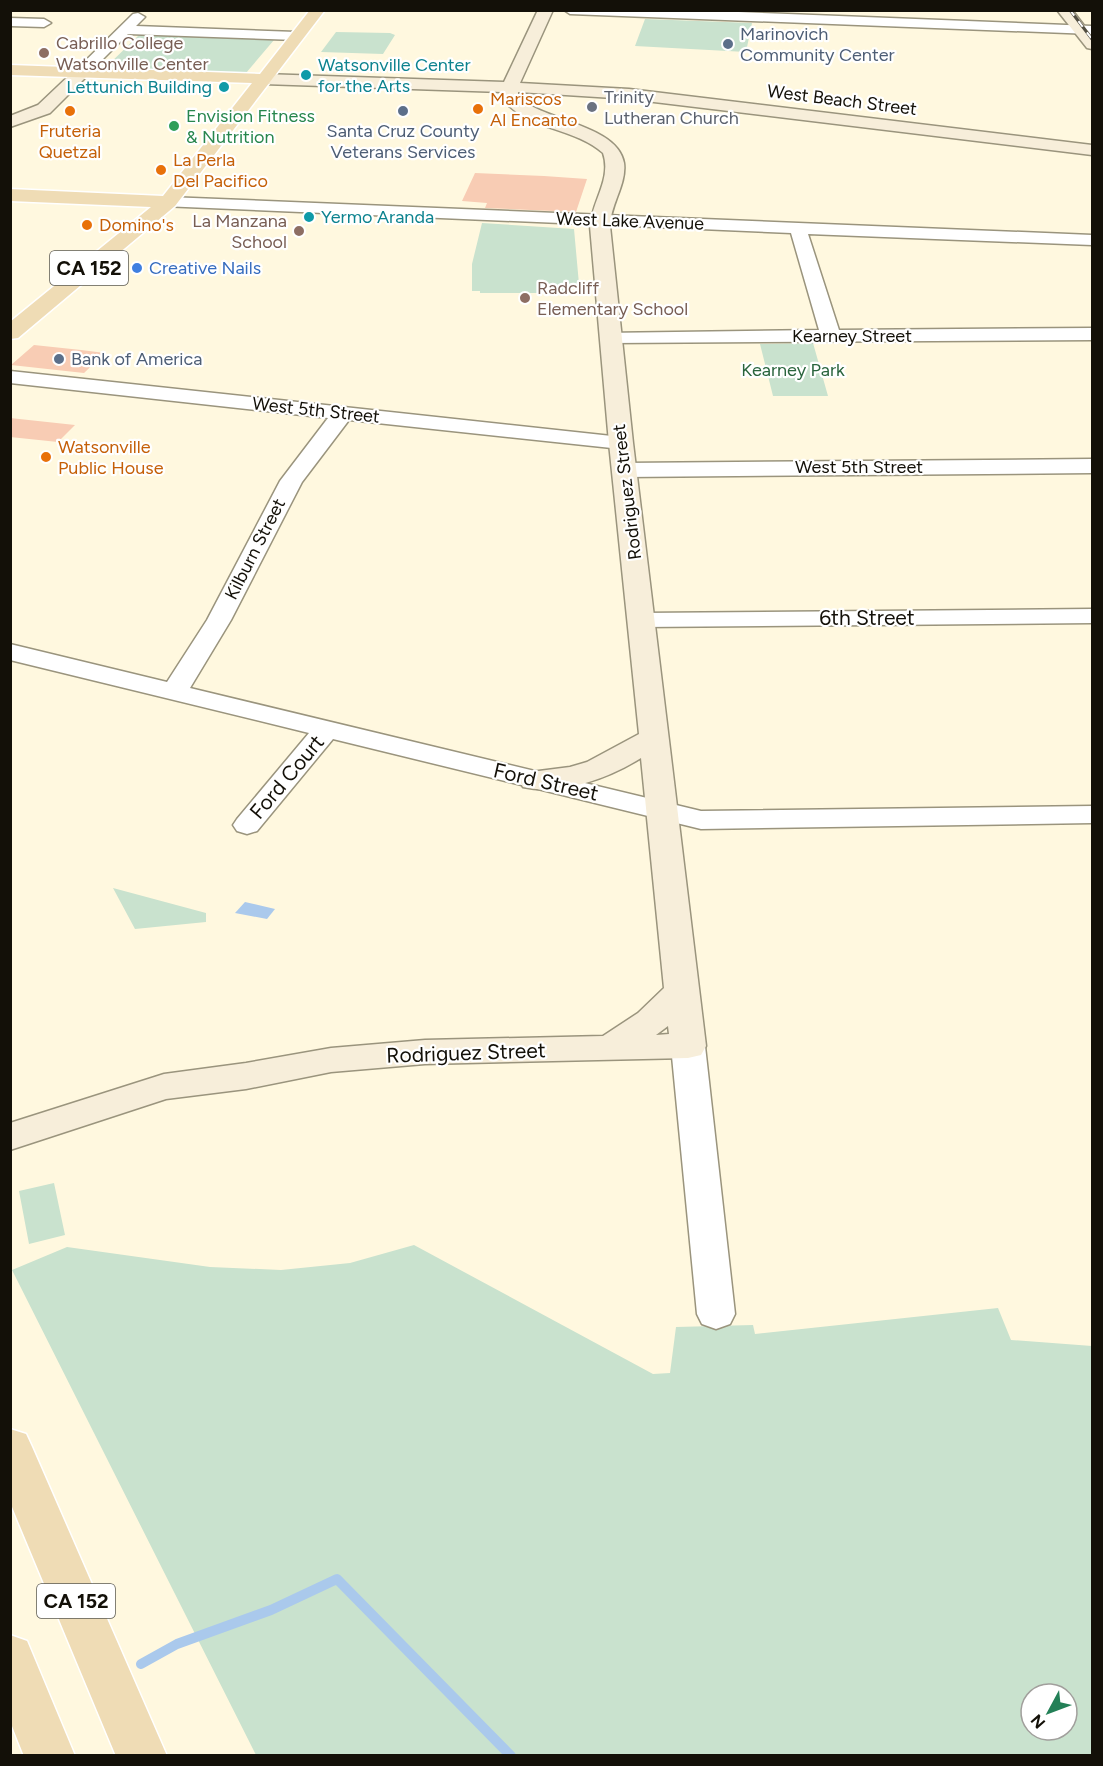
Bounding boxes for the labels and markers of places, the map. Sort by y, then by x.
place label: Marinovich Community Center [740,23,895,66]
place label: Cabrillo College Watsonville Center [56,32,209,75]
marker: Marinovich Community Center [721,37,735,51]
marker: Cabrillo College Watsonville Center [37,46,51,60]
place label: Watsonville Center for the Arts [318,54,471,97]
marker: Watsonville Center for the Arts [299,68,313,82]
place label: Lettunich Building [66,76,212,98]
marker: Lettunich Building [217,80,231,94]
place label: Trinity Lutheran Church [604,86,739,129]
place label: Mariscos Al Encanto [490,88,577,131]
marker: Trinity Lutheran Church [585,100,599,114]
marker: Mariscos Al Encanto [471,102,485,116]
marker: Fruteria Quetzal [63,104,77,118]
marker: Santa Cruz County Veterans Services [396,104,410,118]
place label: Envision Fitness & Nutrition [186,105,315,148]
marker: Envision Fitness & Nutrition [167,119,181,133]
place label: Fruteria Quetzal [39,120,101,163]
place label: Santa Cruz County Veterans Services [327,120,480,163]
place label: La Perla Del Pacifico [173,149,268,192]
marker: La Perla Del Pacifico [154,163,168,177]
place label: Yermo Aranda [321,206,434,228]
place label: La Manzana School [192,210,287,253]
marker: Yermo Aranda [302,210,316,224]
place label: Domino's [99,214,174,236]
marker: Domino's [80,218,94,232]
marker: La Manzana School [292,224,306,238]
place label: Creative Nails [149,257,261,279]
marker: Creative Nails [130,261,144,275]
place label: Radcliff Elementary School [537,277,688,320]
marker: Radcliff Elementary School [518,291,532,305]
place label: Bank of America [71,348,202,370]
marker: Bank of America [52,352,66,366]
place label: Watsonville Public House [58,436,164,479]
marker: Watsonville Public House [39,450,53,464]

